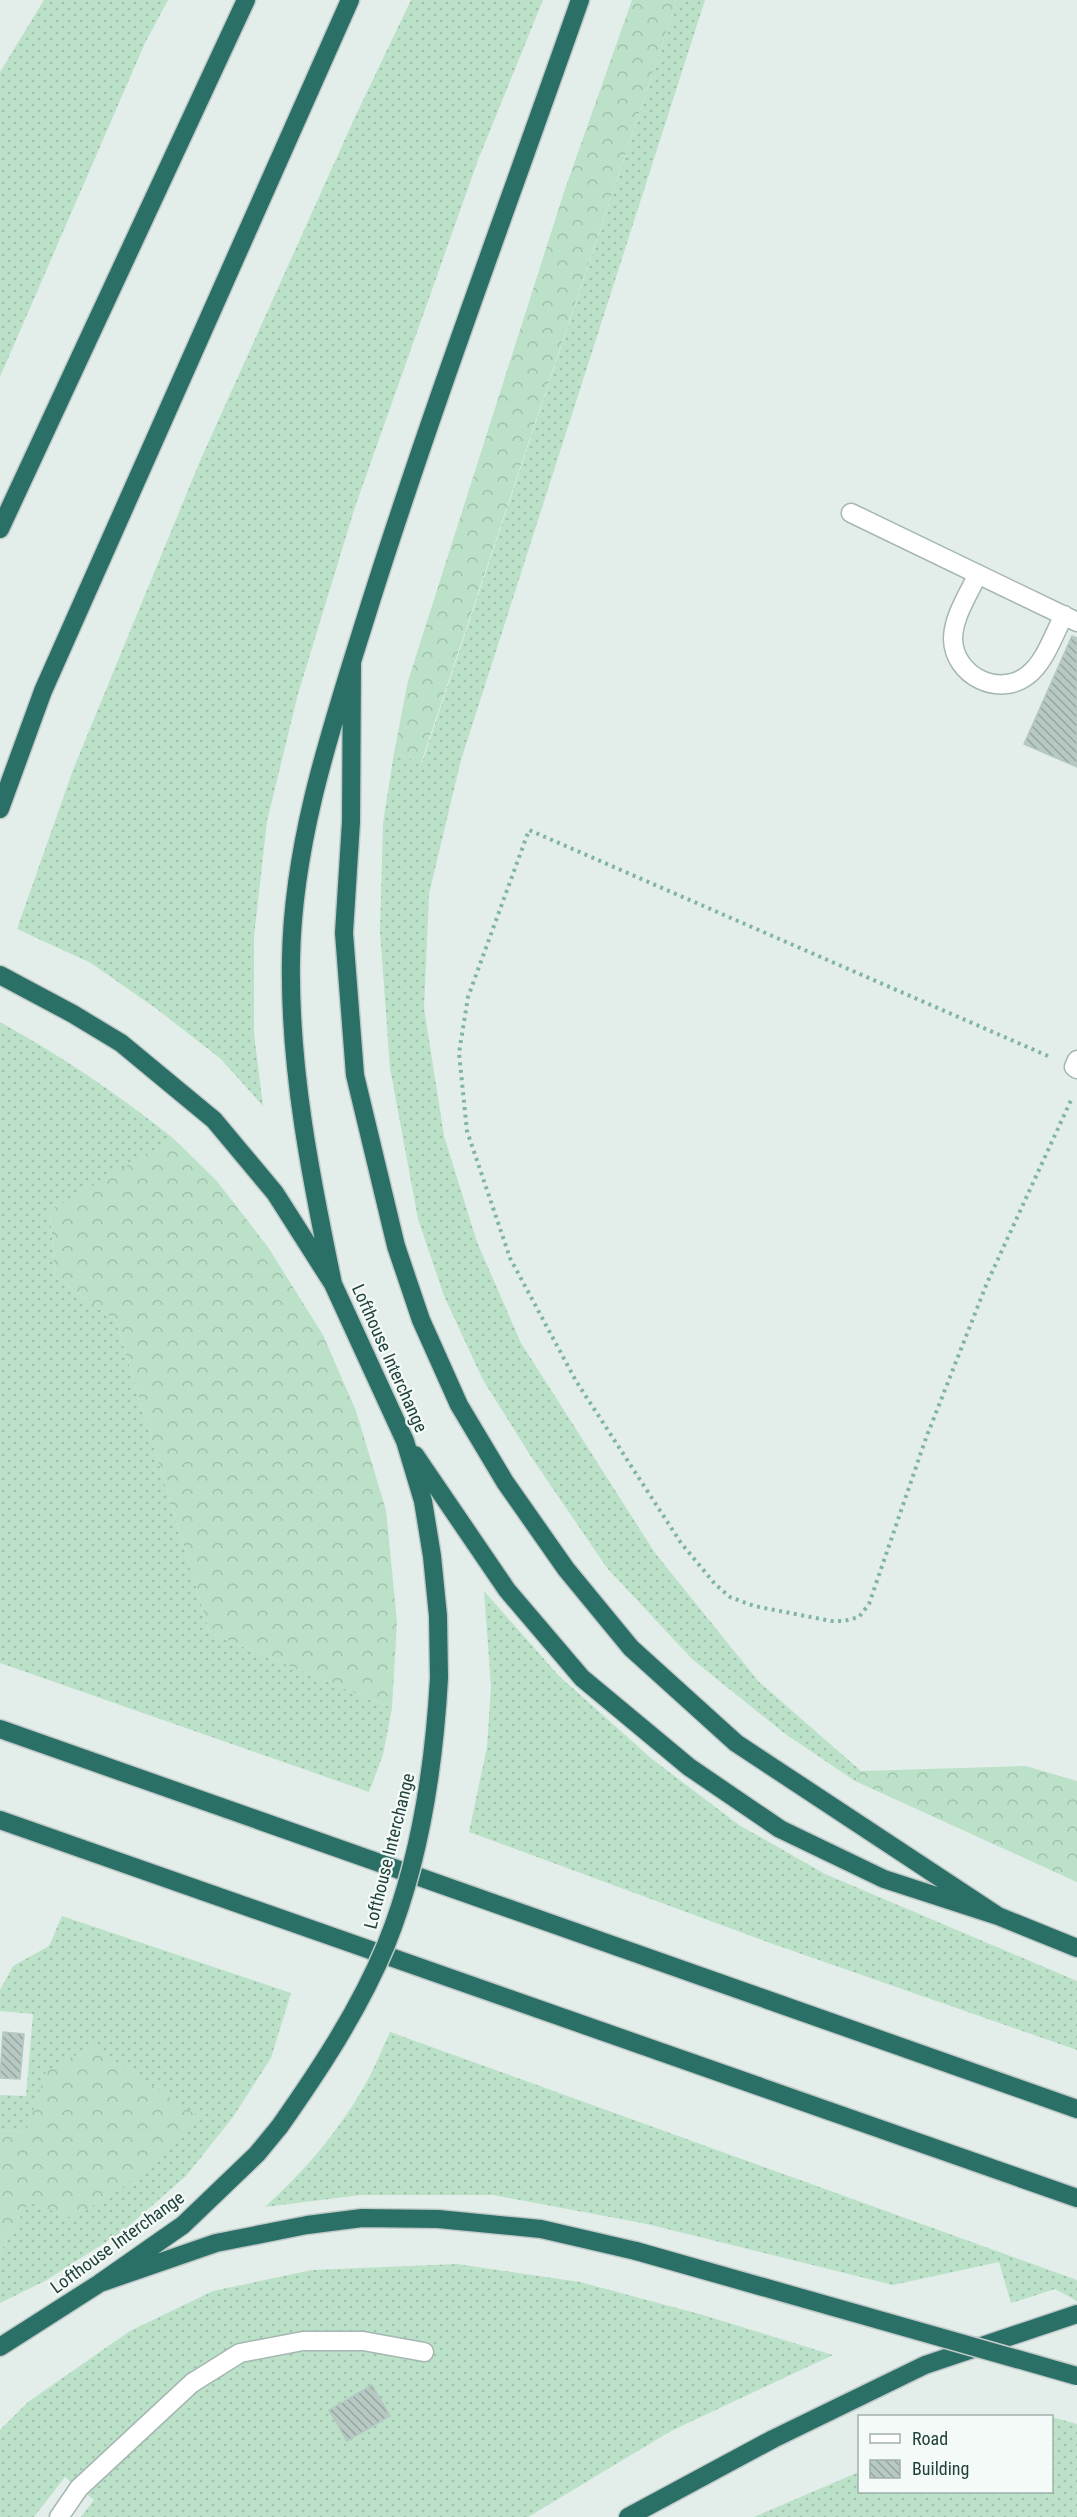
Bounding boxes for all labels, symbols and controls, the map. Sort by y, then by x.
street label: Lofthouse Interchange [348,1281,432,1435]
street label: Lofthouse Interchange [359,1771,419,1931]
street label: Lofthouse Interchange [46,2187,188,2297]
legend [858,2415,1053,2493]
text: Road [912,2428,948,2449]
text: Building [912,2458,969,2479]

